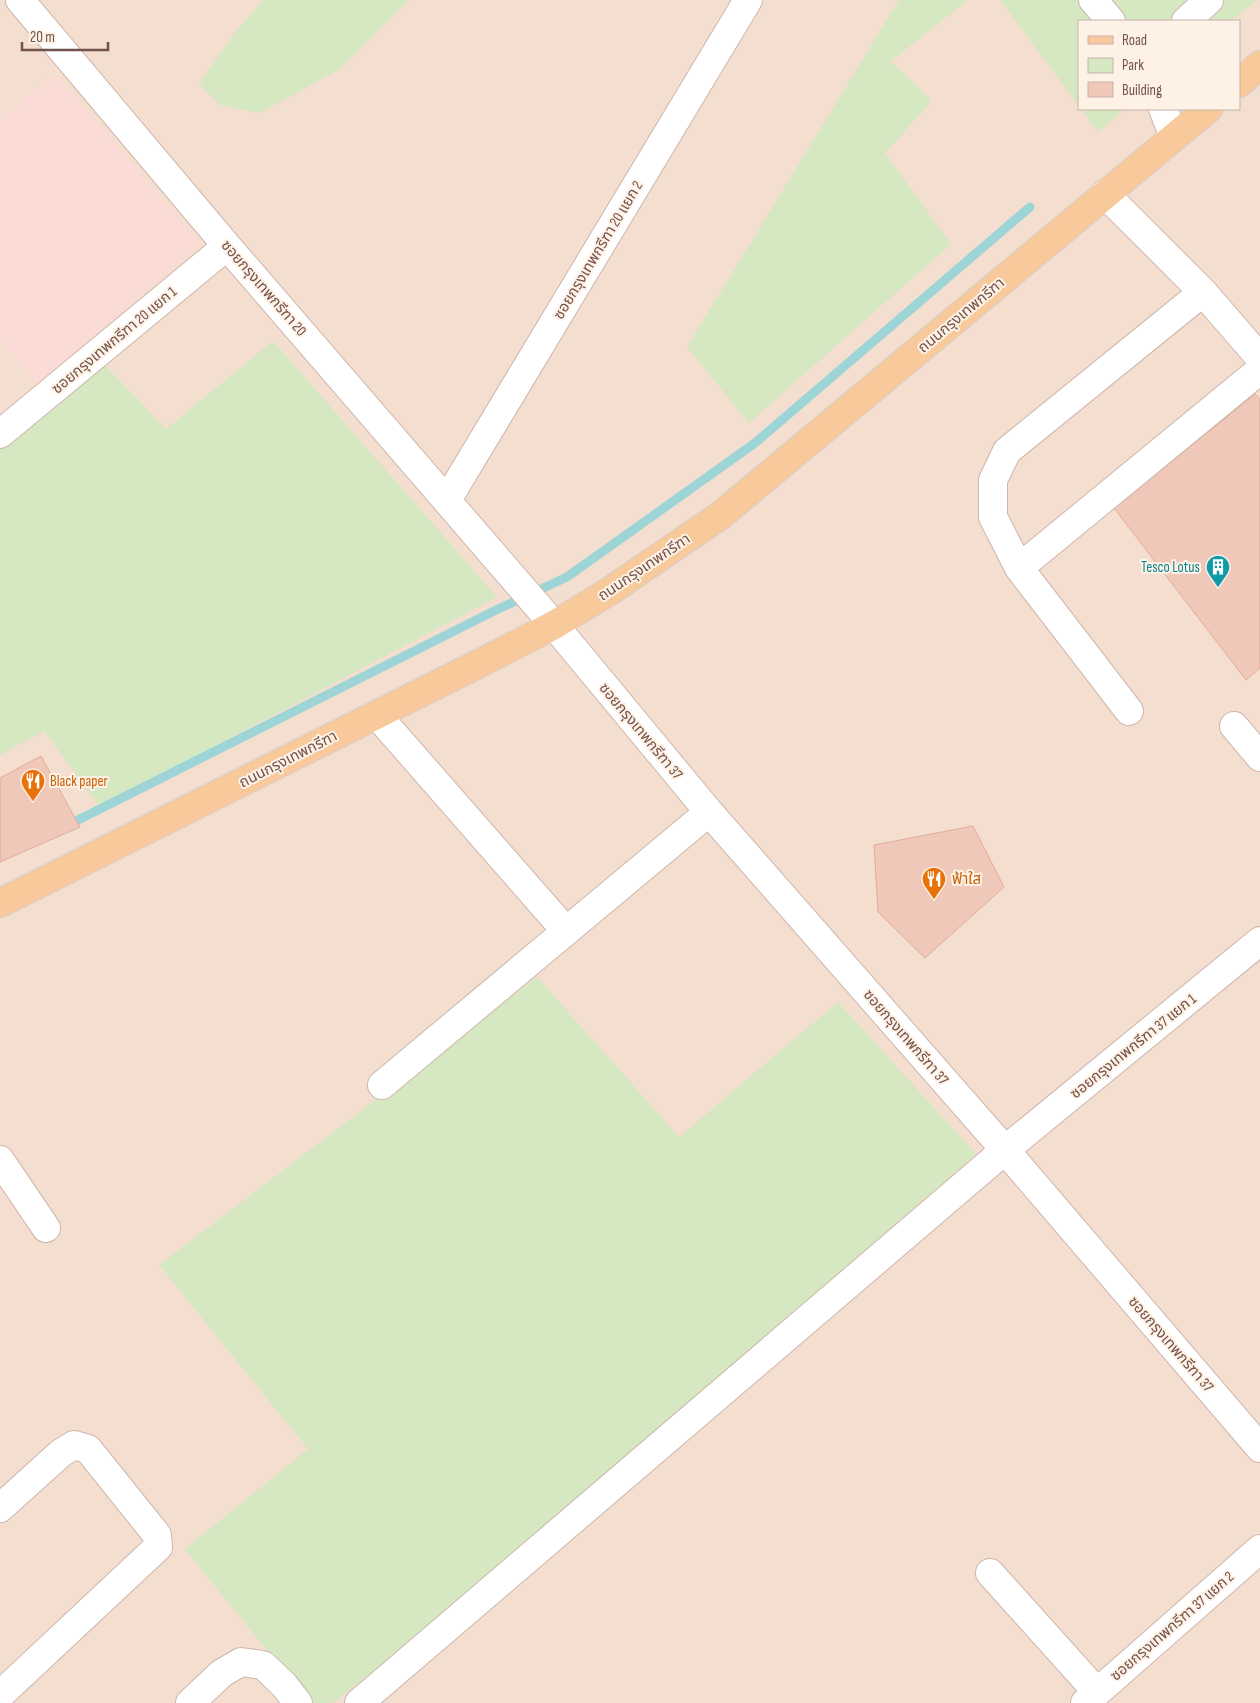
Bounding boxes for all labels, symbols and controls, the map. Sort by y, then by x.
scale bar [22,20,109,52]
legend [1078,20,1240,110]
text: 20 m [30,28,55,47]
text: Road [1122,31,1147,50]
text: Park [1122,56,1144,75]
text: Building [1122,81,1162,100]
street label: ซอยกรุงเทพกรีฑา 20 แยก 2 [550,178,647,323]
street label: ซอยกรุงเทพกรีฑา 20 [217,236,311,340]
street label: ถนนกรุงเทพกรีฑา [914,274,1009,357]
street label: ซอยกรุงเทพกรีฑา 20 แยก 1 [48,282,181,398]
street label: ถนนกรุงเทพกรีฑา [594,529,694,605]
building icon: Tesco Lotus [1205,554,1231,588]
place label: Tesco Lotus [1141,558,1200,577]
street label: ซอยกรุงเทพกรีฑา 37 [595,679,687,784]
street label: ถนนกรุงเทพกรีฑา [236,727,340,792]
restaurant icon: Black paper [20,768,46,802]
place label: Black paper [50,772,109,791]
restaurant icon: ฟ้าใส [921,866,947,900]
place label: ฟ้าใส [952,870,982,889]
street label: ซอยกรุงเทพกรีฑา 37 [859,986,952,1089]
street label: ซอยกรุงเทพกรีฑา 37 แยก 1 [1066,989,1201,1103]
street label: ซอยกรุงเทพกรีฑา 37 [1124,1293,1217,1396]
street label: ซอยกรุงเทพกรีฑา 37 แยก 2 [1107,1568,1238,1685]

